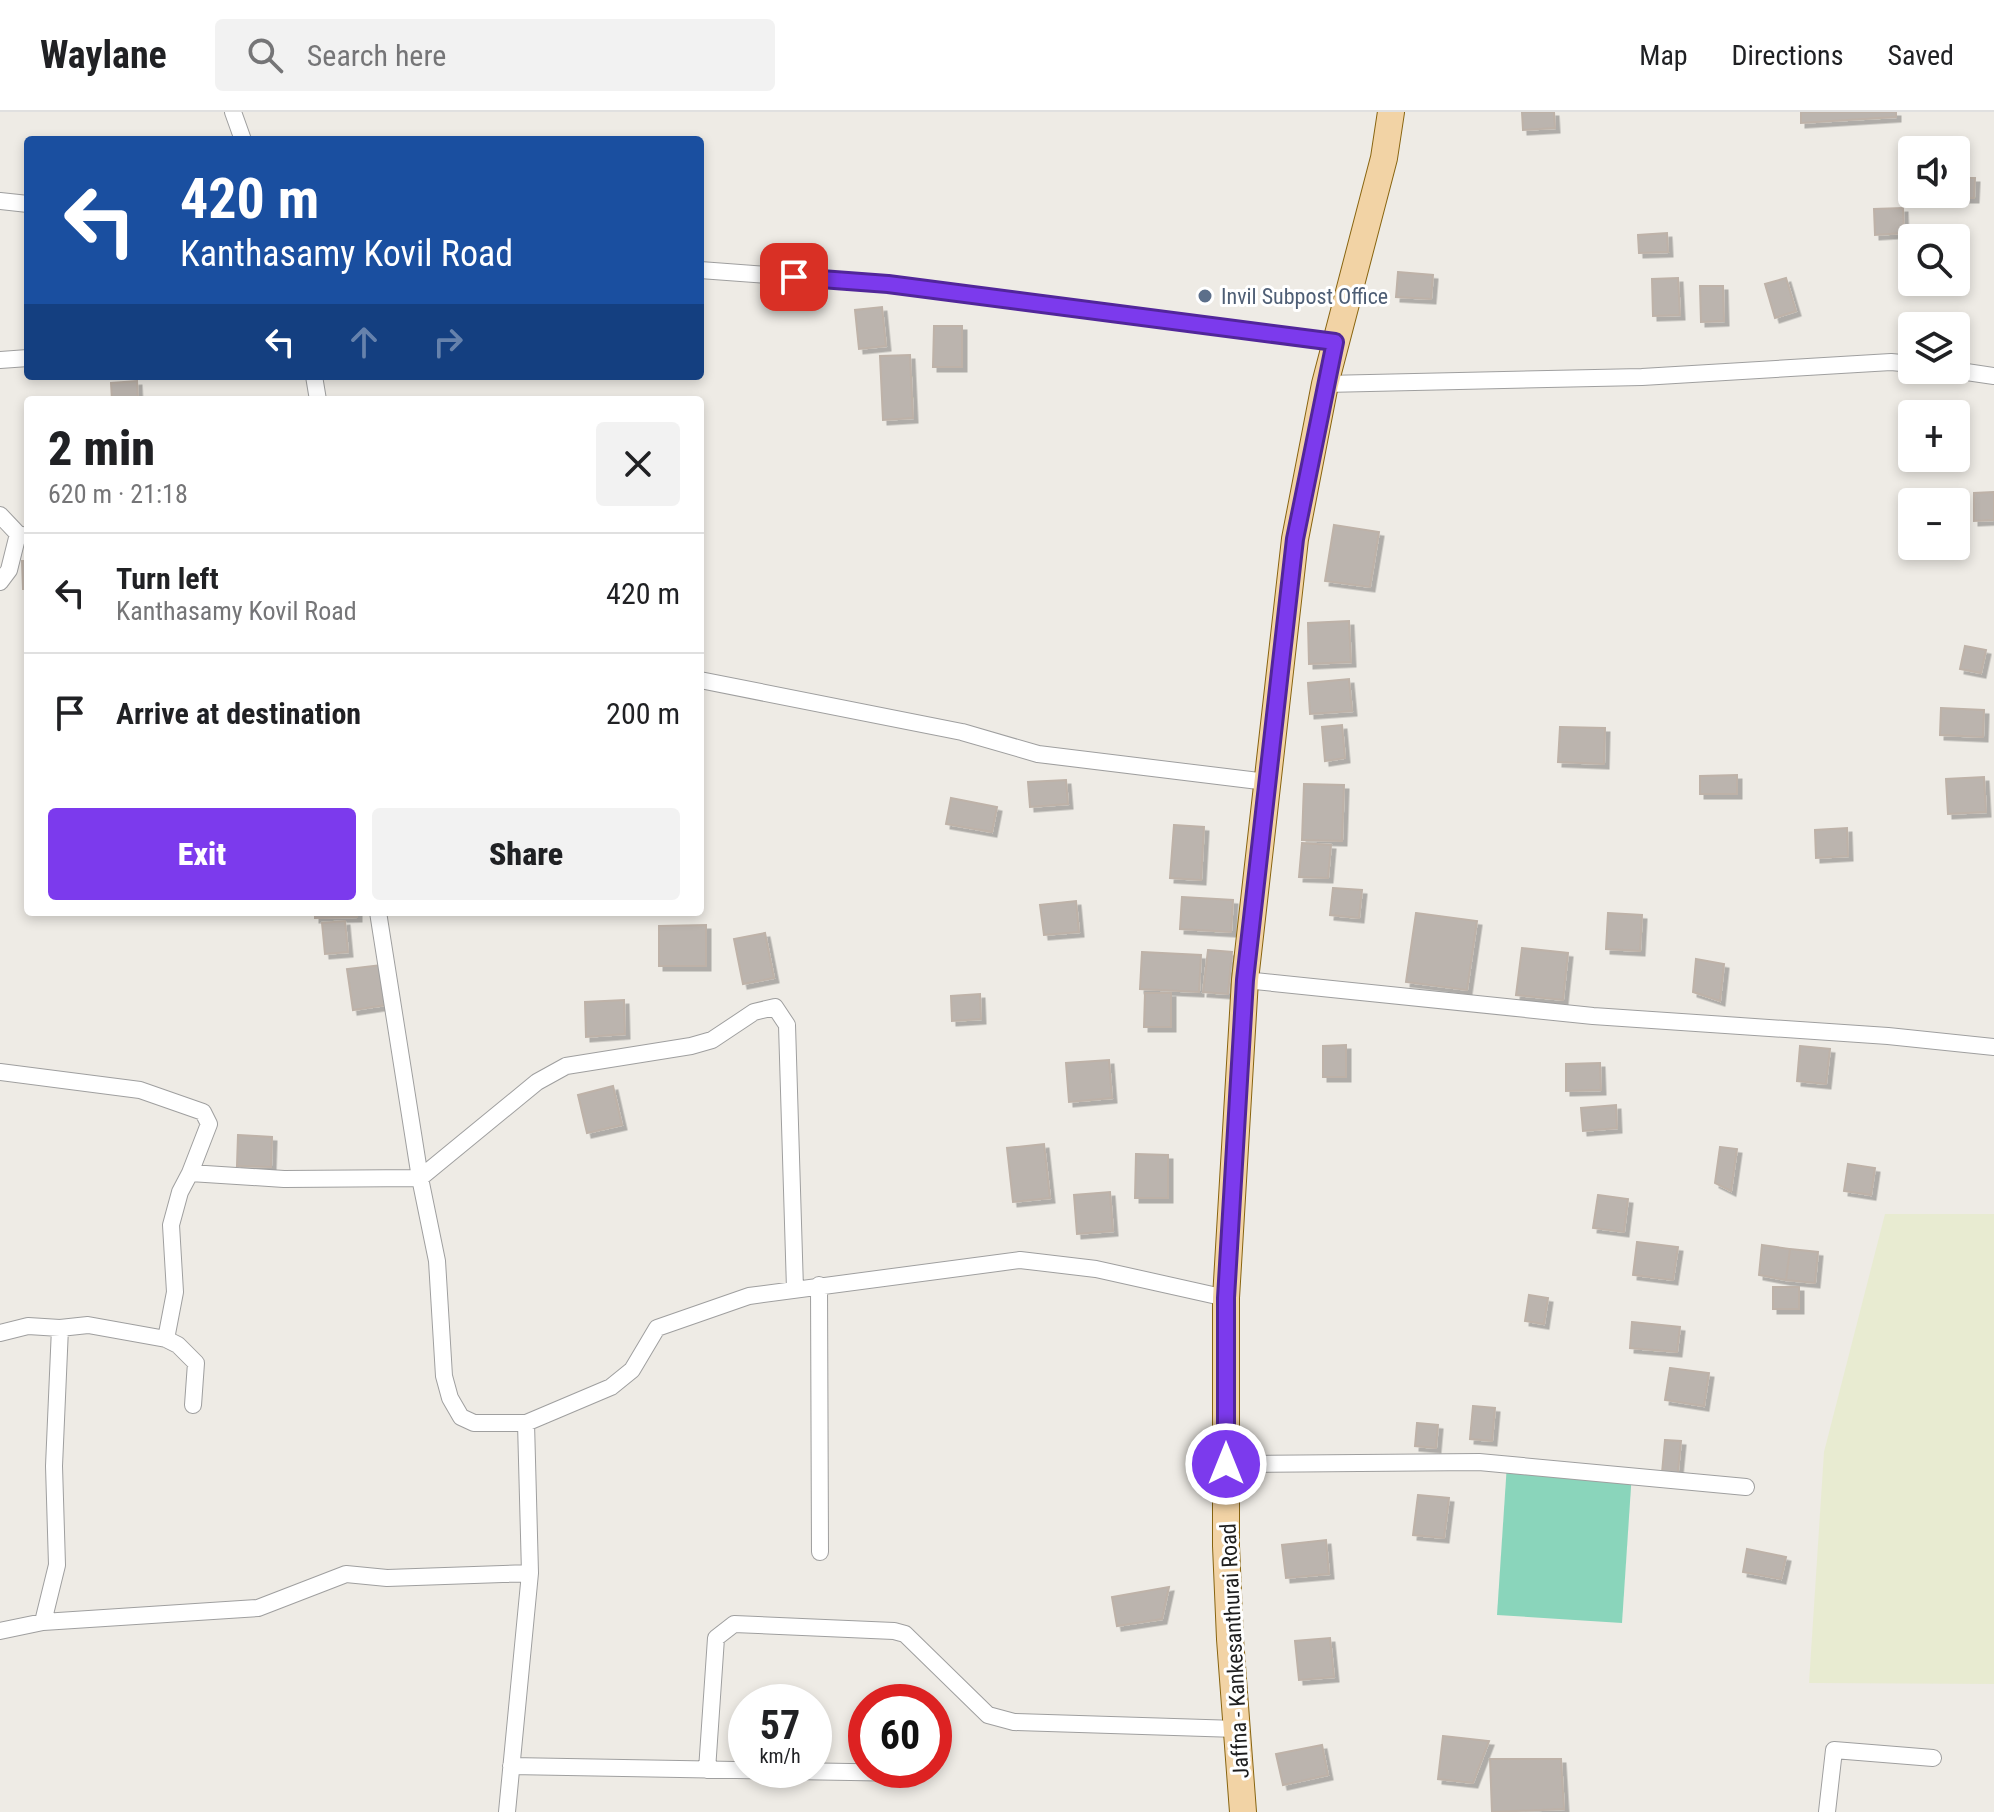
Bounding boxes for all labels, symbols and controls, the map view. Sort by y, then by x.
search box [215,19,775,91]
text: Waylane [40,33,167,77]
icon: search [243,33,287,77]
text: Search here [307,38,446,73]
text: Map [1639,39,1688,72]
text: Directions [1732,39,1843,72]
text: Saved [1887,39,1954,72]
map controls [1898,136,1970,560]
button: sound [1898,136,1970,208]
text: 420 m [180,166,319,232]
icon: left [48,168,152,272]
button: search [1898,224,1970,296]
text: Kanthasamy Kovil Road [180,233,513,275]
pin [760,243,828,311]
icon: arrive [772,255,816,299]
place label: Invil Subpost Office [1221,284,1388,309]
marker: Invil Subpost Office [1196,287,1214,305]
button: layers [1898,312,1970,384]
icon: left [258,320,302,364]
icon: ahead [342,320,386,364]
icon: right [426,320,470,364]
button: + [1898,400,1970,472]
text: 2 min [48,420,155,477]
button: close [596,422,680,506]
text: 620 m · 21:18 [48,479,188,509]
button: − [1898,488,1970,560]
text: Turn left [116,561,219,596]
icon: left [48,571,92,615]
text: 420 m [606,576,680,611]
text: Kanthasamy Kovil Road [116,596,357,626]
icon: arrive [48,691,92,735]
text: Arrive at destination [116,696,361,731]
text: 200 m [606,696,680,731]
button: Exit [48,808,356,900]
button: Share [372,808,680,900]
position arrow [1184,1422,1268,1506]
street label: Jaffna - Kankesanthurai Road [1215,1523,1254,1779]
speed limit sign: 60 [848,1684,952,1788]
text: 57 [760,1702,800,1749]
text: km/h [759,1744,801,1768]

